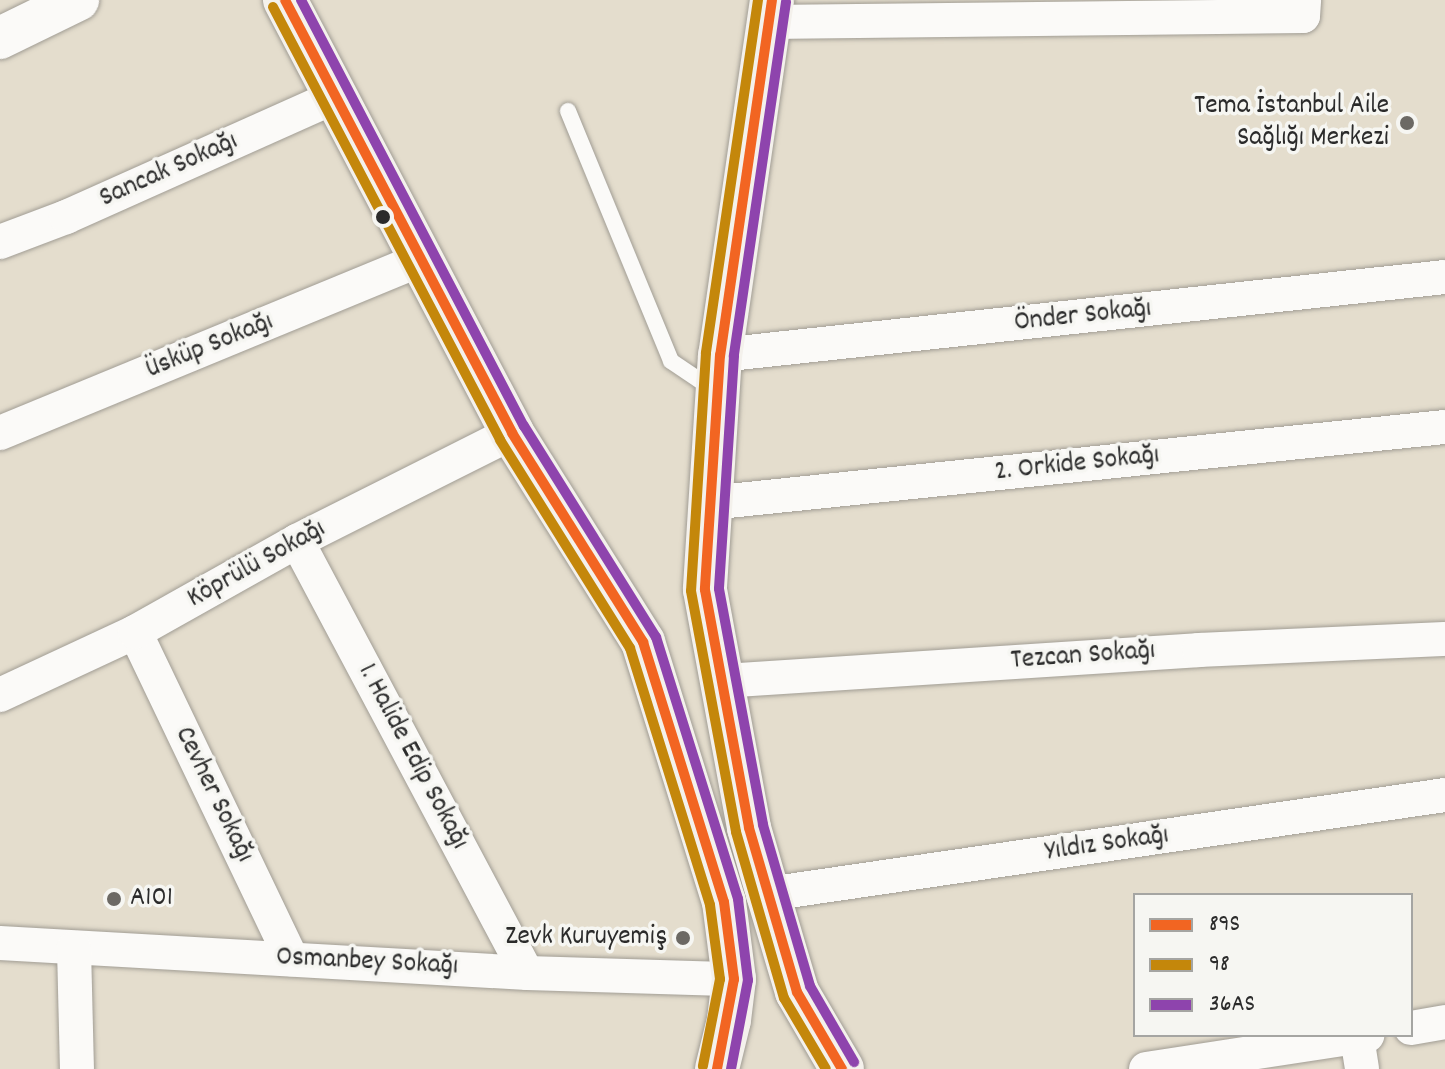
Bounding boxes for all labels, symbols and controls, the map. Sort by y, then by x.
place label: Tema İstanbul Aile Sağlığı Merkezi [1194,90,1389,156]
marker: Tema İstanbul Aile Sağlığı Merkezi [1396,112,1418,134]
street label: Sancak Sokağı [95,126,243,216]
unlabelled marker [375,209,391,225]
street label: Önder Sokağı [1013,293,1153,341]
street label: Üsküp Sokağı [142,306,278,388]
street label: 2. Orkide Sokağı [993,440,1161,490]
street label: Köprülü Sokağı [182,513,332,617]
street label: Tezcan Sokağı [1010,635,1156,679]
street label: 1. Halide Edip Sokağı [349,658,475,856]
street label: Cevher Sokağı [166,722,260,868]
street label: Yıldız Sokağı [1043,820,1171,870]
place label: A101 [130,882,173,916]
marker: A101 [105,890,123,908]
legend [1133,893,1413,1037]
text: 89S [1209,908,1240,942]
place label: Zevk Kuruyemiş [505,921,667,955]
marker: Zevk Kuruyemiş [674,929,692,947]
street label: Osmanbey Sokağı [275,941,459,985]
text: 98 [1209,948,1230,982]
text: 36AS [1209,988,1255,1022]

